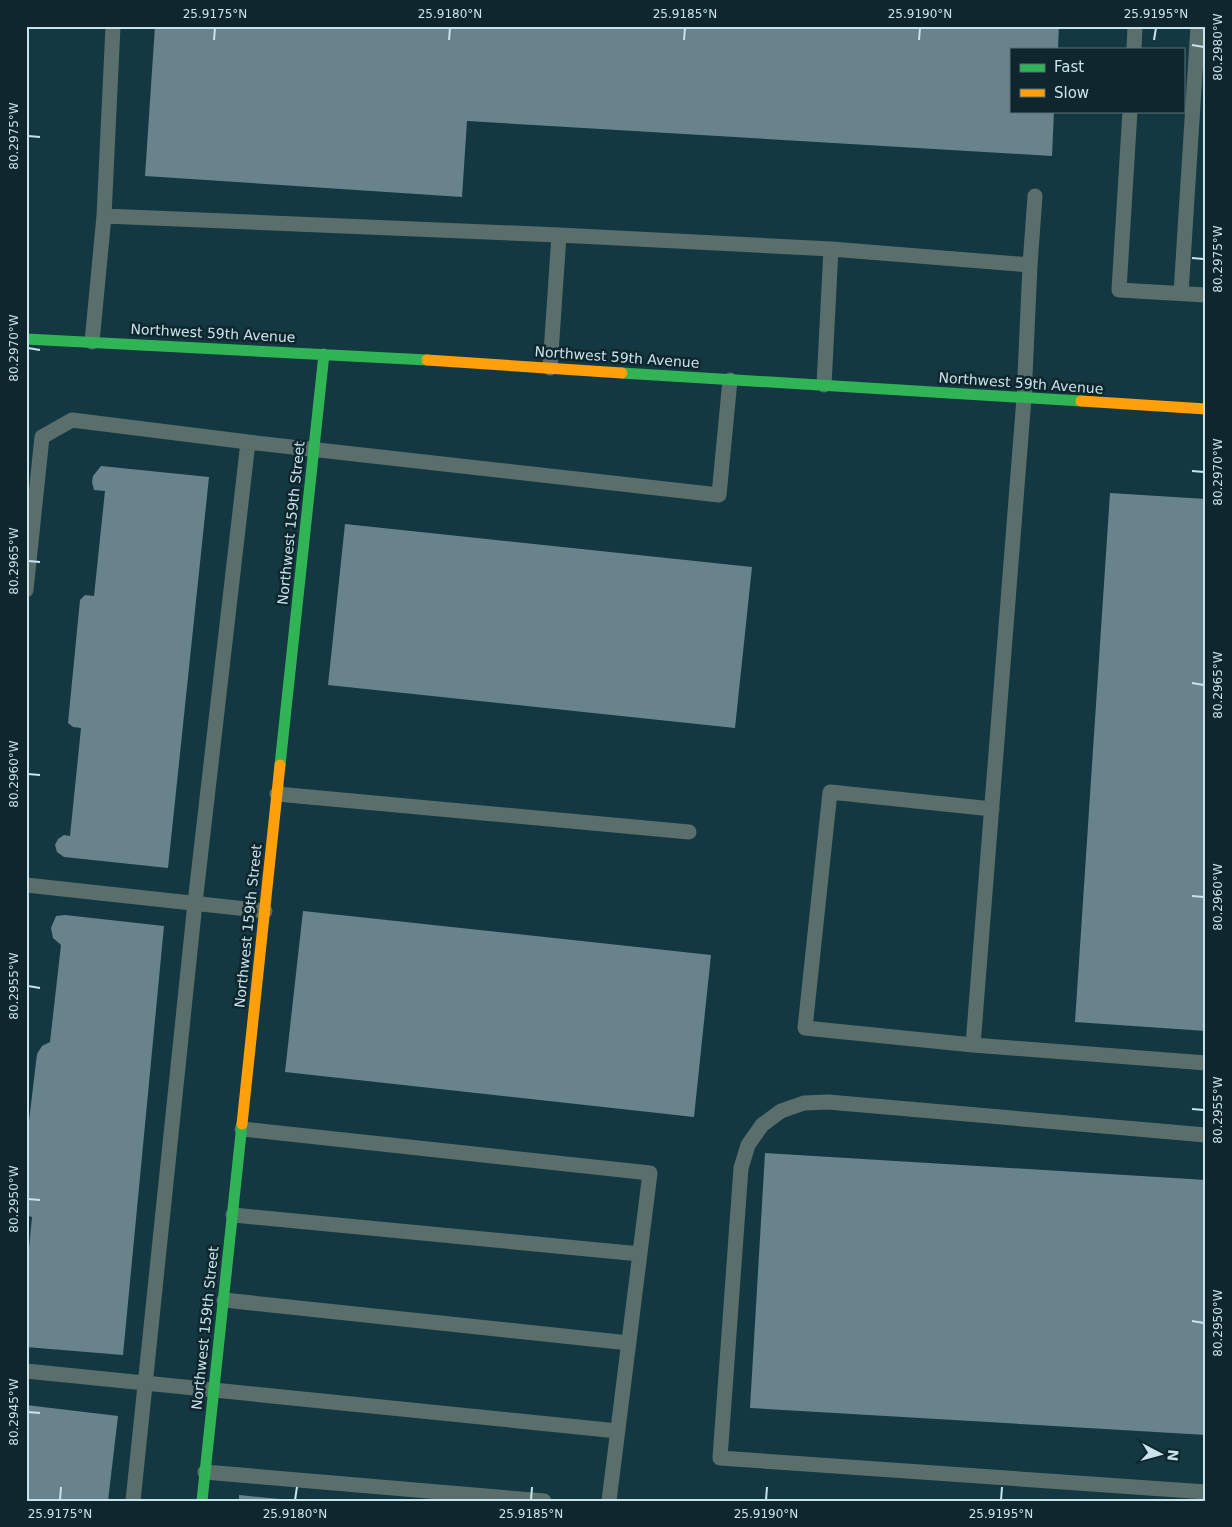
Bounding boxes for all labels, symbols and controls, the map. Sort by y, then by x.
text: 25.9175°N [183,7,247,21]
text: 25.9180°N [418,7,482,21]
text: 25.9185°N [653,7,717,21]
text: 25.9190°N [888,7,952,21]
text: 25.9195°N [1124,7,1188,21]
text: 80.2980°W [1211,13,1225,81]
legend [1010,48,1184,112]
text: Fast [1054,58,1084,76]
text: Slow [1054,84,1089,102]
text: 80.2975°W [7,102,21,170]
text: 80.2975°W [1211,225,1225,293]
text: 80.2970°W [7,314,21,382]
street label: Northwest 59th Avenue [130,321,296,345]
street label: Northwest 59th Avenue [534,343,700,371]
street label: Northwest 59th Avenue [938,369,1104,397]
text: 80.2970°W [1211,438,1225,506]
street label: Northwest 159th Street [274,440,308,606]
text: 80.2965°W [7,527,21,595]
text: 80.2965°W [1211,651,1225,719]
text: 80.2960°W [7,740,21,808]
street label: Northwest 159th Street [231,843,265,1009]
text: 80.2960°W [1211,863,1225,931]
text: 80.2955°W [7,952,21,1020]
text: 80.2955°W [1211,1076,1225,1144]
text: 80.2950°W [7,1165,21,1233]
street label: Northwest 159th Street [188,1245,222,1411]
text: 80.2950°W [1211,1289,1225,1357]
text: 80.2945°W [7,1378,21,1446]
north arrow [1134,1430,1184,1480]
text: N [1164,1449,1181,1462]
text: 25.9175°N [28,1507,92,1521]
text: 25.9180°N [263,1507,327,1521]
text: 25.9185°N [499,1507,563,1521]
text: 25.9190°N [734,1507,798,1521]
text: 25.9195°N [969,1507,1033,1521]

